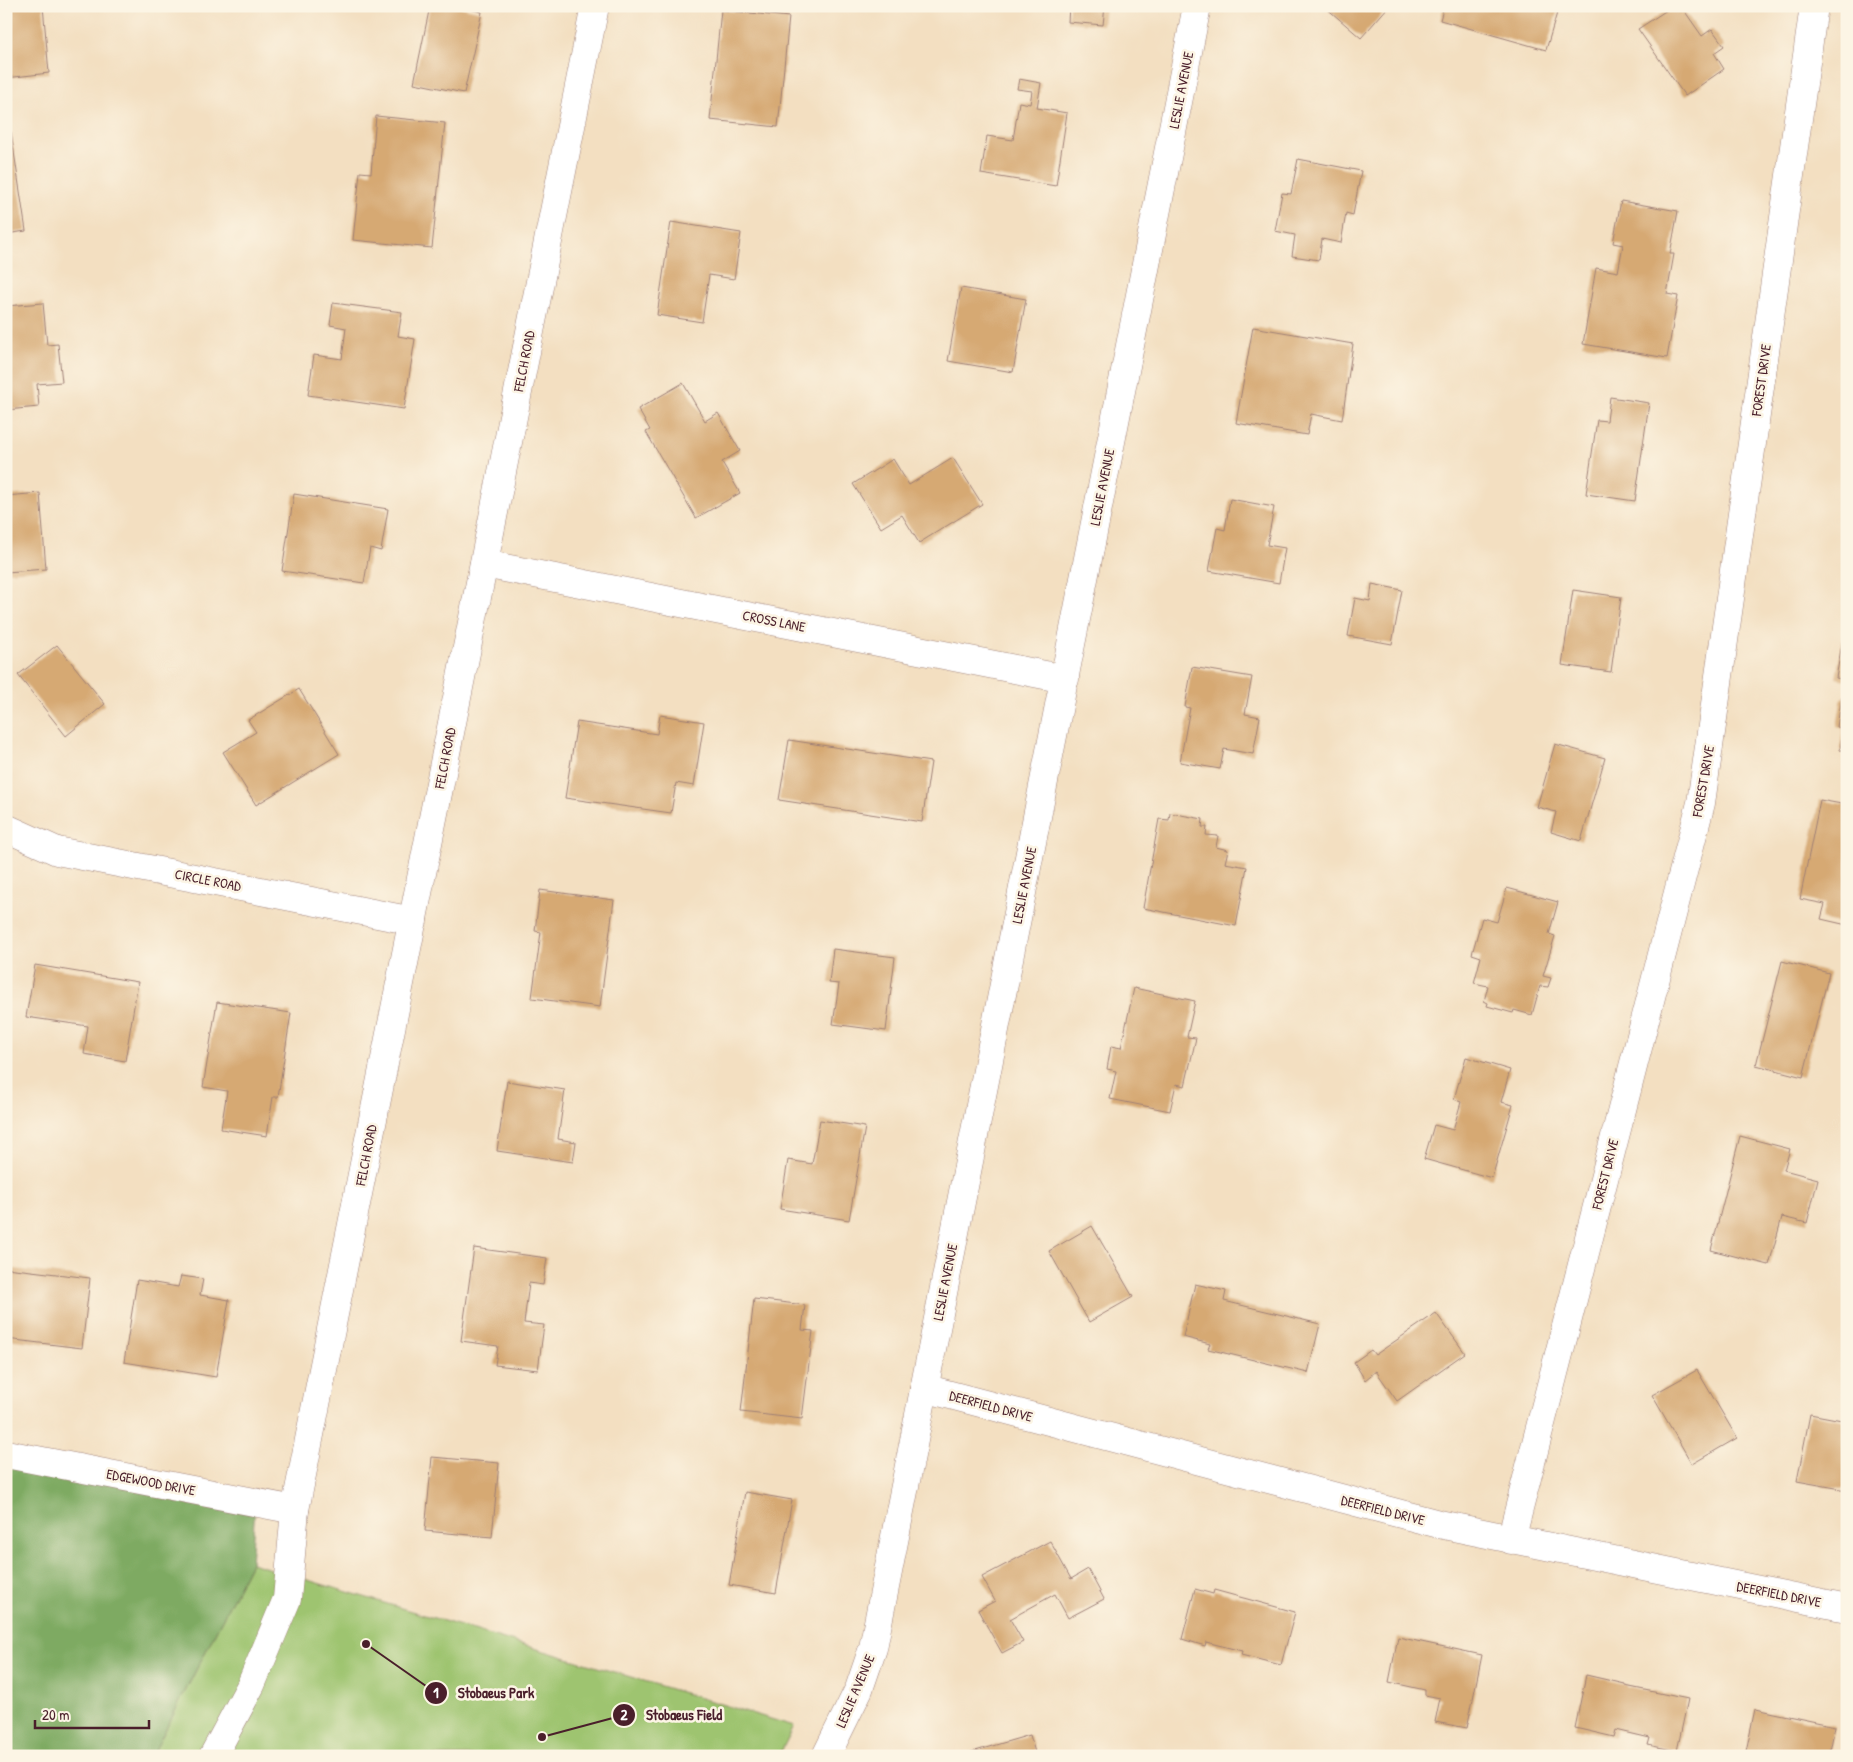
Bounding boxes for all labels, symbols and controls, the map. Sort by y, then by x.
street label: LESLIE AVENUE [1164,50,1197,130]
street label: FELCH ROAD [508,328,539,394]
street label: FOREST DRIVE [1746,343,1775,418]
street label: LESLIE AVENUE [1085,447,1118,527]
street label: CROSS LANE [741,605,807,636]
street label: FELCH ROAD [429,725,460,791]
street label: FOREST DRIVE [1687,744,1718,819]
street label: LESLIE AVENUE [1007,845,1040,925]
street label: CIRCLE ROAD [173,864,243,895]
street label: FELCH ROAD [350,1122,381,1188]
street label: FOREST DRIVE [1586,1137,1622,1212]
street label: LESLIE AVENUE [928,1242,961,1322]
street label: DEERFIELD DRIVE [947,1385,1035,1426]
street label: EDGEWOOD DRIVE [105,1464,197,1499]
street label: DEERFIELD DRIVE [1339,1490,1427,1529]
street label: DEERFIELD DRIVE [1735,1576,1823,1611]
street label: LESLIE AVENUE [831,1651,879,1730]
callout: Stobaeus Park [423,1678,545,1708]
text: 1 [433,1682,439,1703]
text: Stobaeus Park [458,1682,535,1703]
scale bar [35,1697,149,1729]
callout: Stobaeus Field [611,1700,732,1730]
text: 20 m [42,1704,69,1725]
text: 2 [620,1704,628,1725]
text: Stobaeus Field [646,1704,722,1725]

